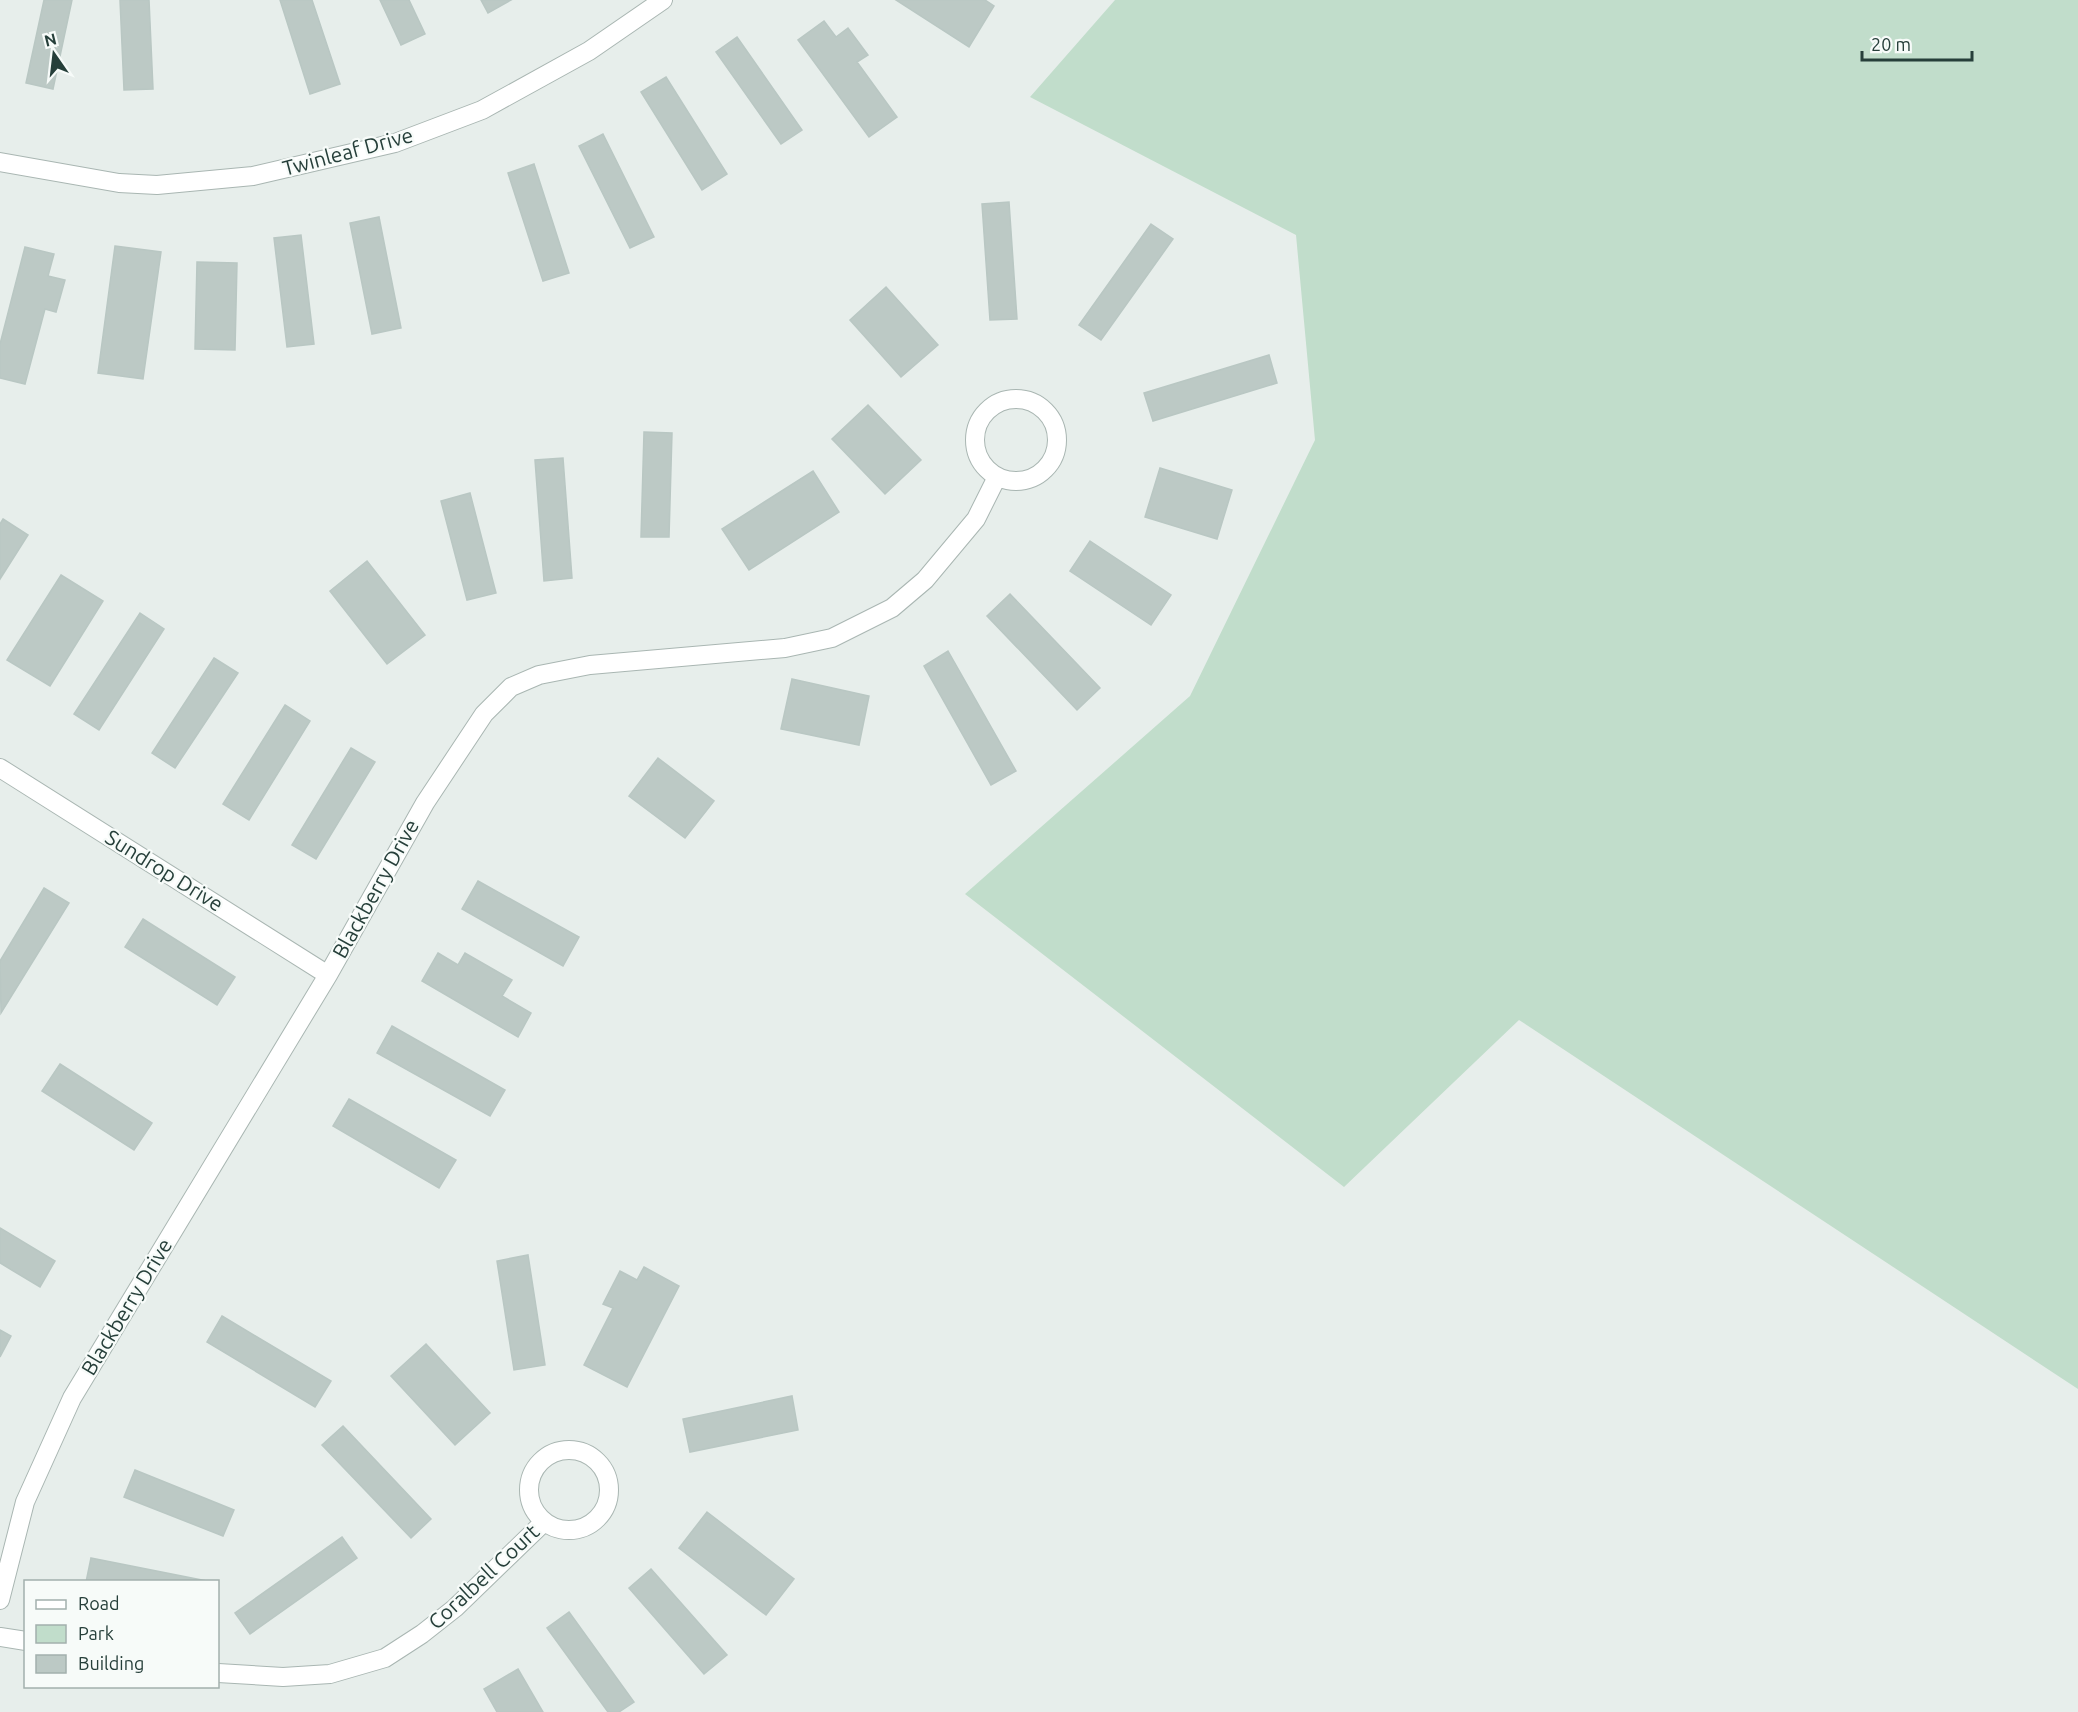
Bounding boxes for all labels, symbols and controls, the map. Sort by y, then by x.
north arrow [24,24,84,84]
scale bar [1862,24,1972,62]
text: N [42,29,58,50]
text: 20 m [1871,34,1911,54]
street label: Twinleaf Drive [280,122,416,180]
street label: Blackberry Drive [327,815,423,962]
street label: Sundrop Drive [101,824,228,916]
street label: Blackberry Drive [76,1234,176,1379]
street label: Coralbell Court [423,1519,544,1634]
legend [24,1580,219,1688]
text: Road [78,1593,120,1613]
text: Park [78,1623,114,1643]
text: Building [78,1653,144,1673]

